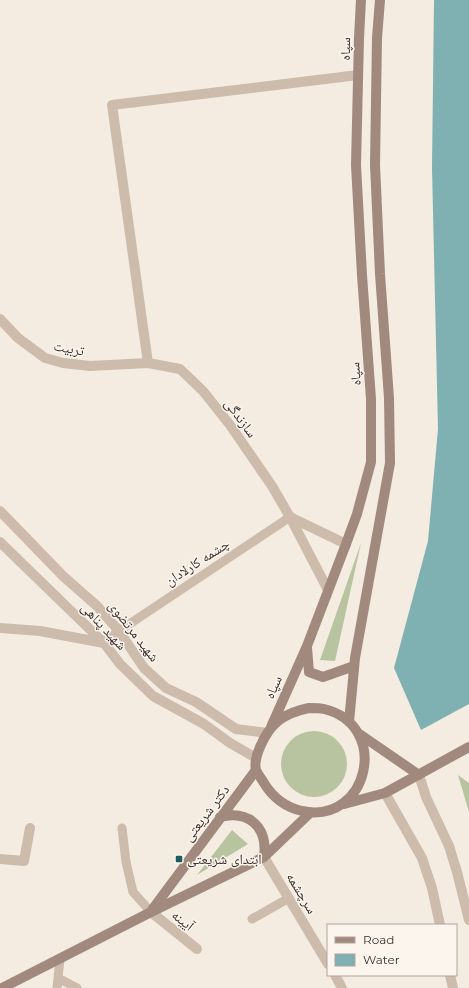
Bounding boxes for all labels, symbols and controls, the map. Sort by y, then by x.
street label: سپاه [336,37,354,61]
street label: تربیت [52,336,86,360]
street label: سپاه [345,362,365,386]
street label: سازندگی [221,395,261,441]
street label: چشمه کارلادان [161,534,233,590]
street label: شهيد مرتضوی [104,597,164,665]
street label: شهید پناهی [77,598,131,654]
street label: سپاه [260,673,286,701]
street label: دکتر شریعتی [179,781,233,845]
place label: ابتدای شریعتی [187,850,262,868]
marker: ابتدای شریعتی [174,854,184,864]
street label: سرچشمه [283,869,321,917]
street label: آیینه [168,906,198,935]
legend [327,924,457,976]
text: Road [363,932,394,947]
text: Water [363,952,400,967]

